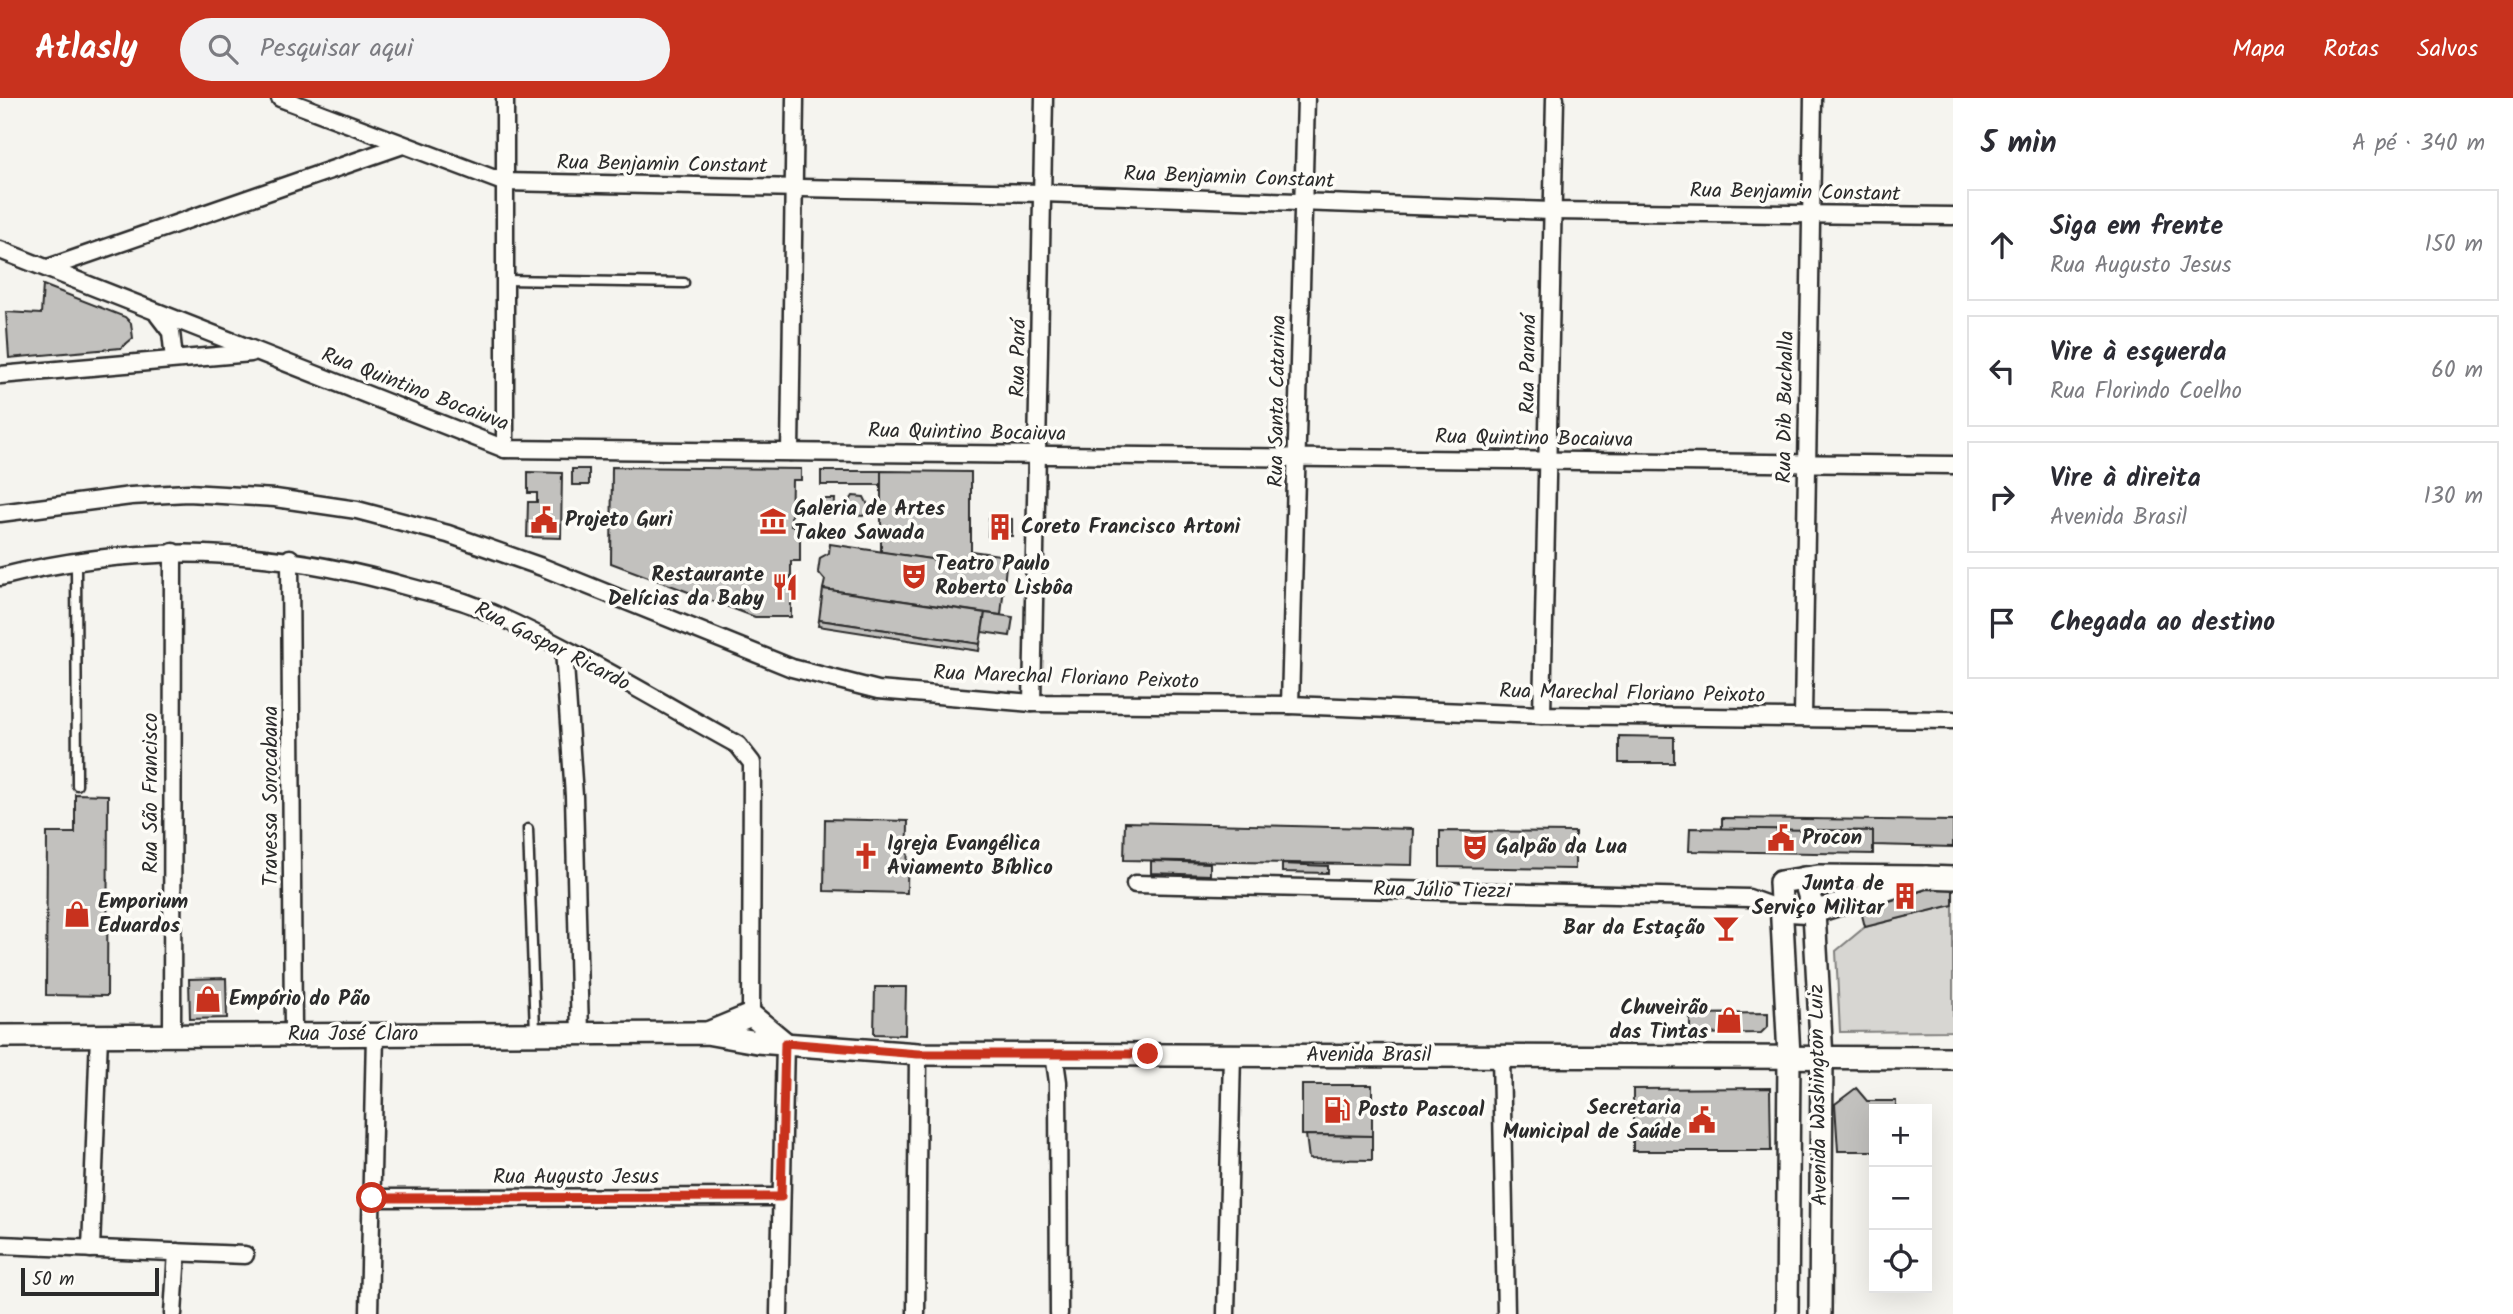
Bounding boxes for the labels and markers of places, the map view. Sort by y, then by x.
place label: Galeria de Artes Takeo Sawada [794,493,945,550]
place label: Projeto Guri [565,504,673,537]
public building icon: Projeto Guri [529,505,559,535]
museum icon: Galeria de Artes Takeo Sawada [758,506,788,536]
place label: Coreto Francisco Artoni [1021,511,1241,544]
building icon: Coreto Francisco Artoni [985,512,1015,542]
place label: Teatro Paulo Roberto Lisbôa [935,548,1073,605]
place label: Restaurante Delícias da Baby [608,559,764,616]
theatre icon: Teatro Paulo Roberto Lisbôa [899,561,929,591]
restaurant icon: Restaurante Delícias da Baby [770,572,800,602]
place label: Procon [1802,822,1862,855]
public building icon: Procon [1766,823,1796,853]
place label: Igreja Evangélica Aviamento Bíblico [887,828,1053,885]
place label: Galpão da Lua [1496,831,1627,864]
theatre icon: Galpão da Lua [1460,832,1490,862]
church icon: Igreja Evangélica Aviamento Bíblico [851,841,881,871]
place label: Junta de Serviço Militar [1752,868,1885,925]
building icon: Junta de Serviço Militar [1890,881,1920,911]
place label: Emporium Eduardos [98,886,188,943]
shop icon: Emporium Eduardos [62,899,92,929]
place label: Bar da Estação [1563,912,1705,945]
bar icon: Bar da Estação [1711,913,1741,943]
place label: Empório do Pão [229,983,371,1016]
shop icon: Empório do Pão [193,984,223,1014]
place label: Chuveirão das Tintas [1610,992,1708,1049]
shop icon: Chuveirão das Tintas [1714,1005,1744,1035]
place label: Secretaria Municipal de Saúde [1503,1092,1681,1149]
place label: Posto Pascoal [1358,1094,1485,1127]
fuel station icon: Posto Pascoal [1322,1095,1352,1125]
public building icon: Secretaria Municipal de Saúde [1687,1105,1717,1135]

